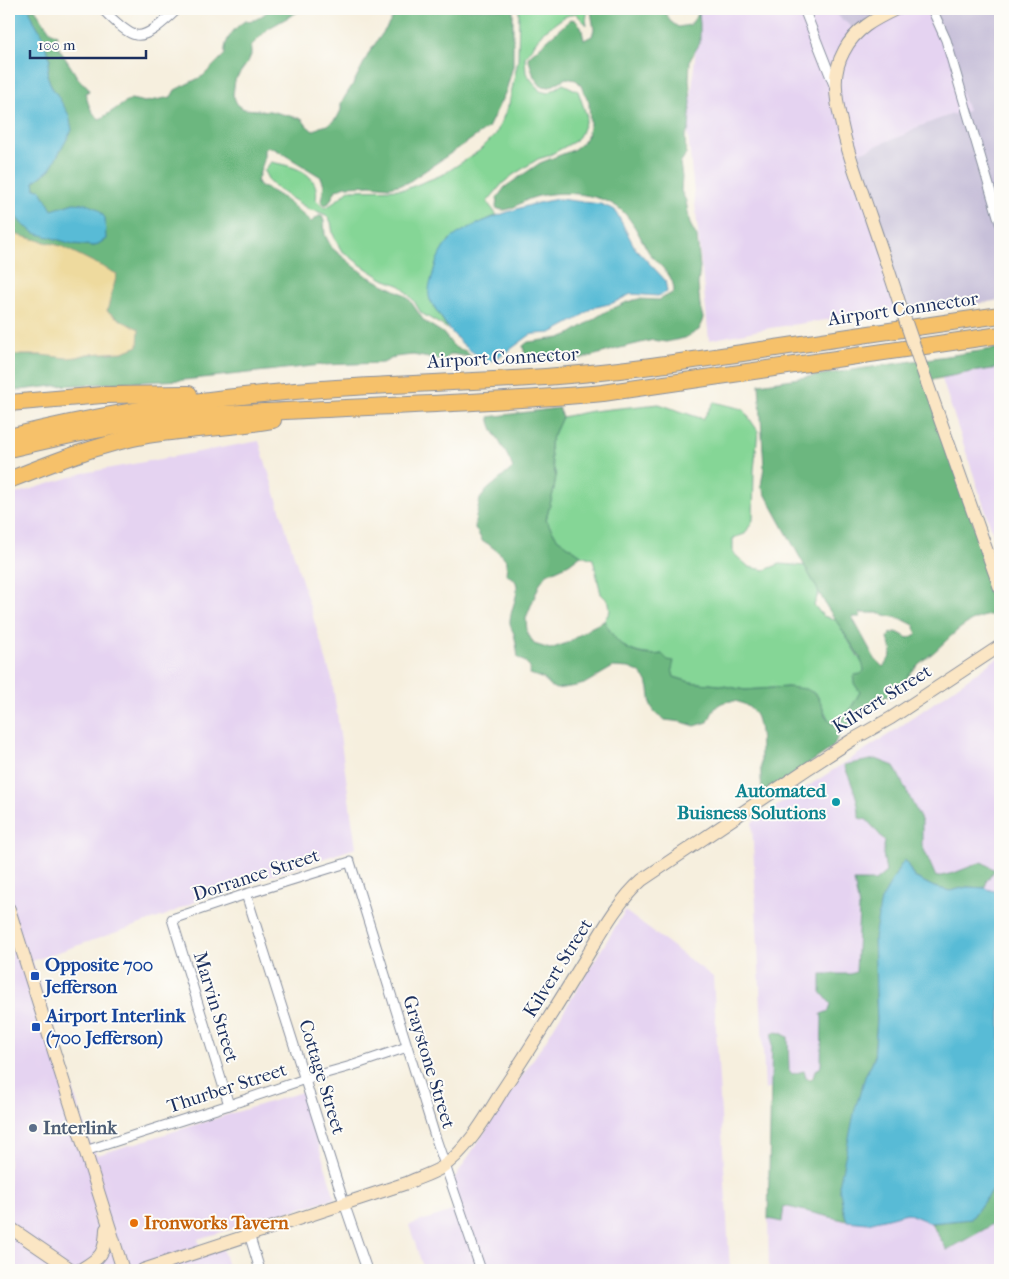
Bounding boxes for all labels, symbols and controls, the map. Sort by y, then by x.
scale bar [30,28,146,60]
text: 100 m [38,36,76,54]
street label: Airport Connector [825,287,981,331]
street label: Airport Connector [426,343,580,373]
street label: Kilvert Street [829,660,936,738]
place label: Automated Buisness Solutions [677,780,827,824]
marker: Automated Buisness Solutions [830,796,842,808]
street label: Dorrance Street [190,844,322,906]
street label: Kilvert Street [519,914,597,1021]
street label: Marvin Street [189,949,243,1065]
place label: Opposite 700 Jefferson [43,954,153,998]
marker: Opposite 700 Jefferson [29,970,41,982]
street label: Graystone Street [398,993,460,1131]
place label: Airport Interlink (700 Jefferson) [45,1005,187,1049]
street label: Cottage Street [294,1017,350,1137]
marker: Airport Interlink (700 Jefferson) [30,1021,42,1033]
street label: Thurber Street [165,1058,290,1118]
place label: Interlink [43,1117,118,1139]
marker: Interlink [27,1122,39,1134]
place label: Ironworks Tavern [144,1212,290,1234]
marker: Ironworks Tavern [128,1217,140,1229]

